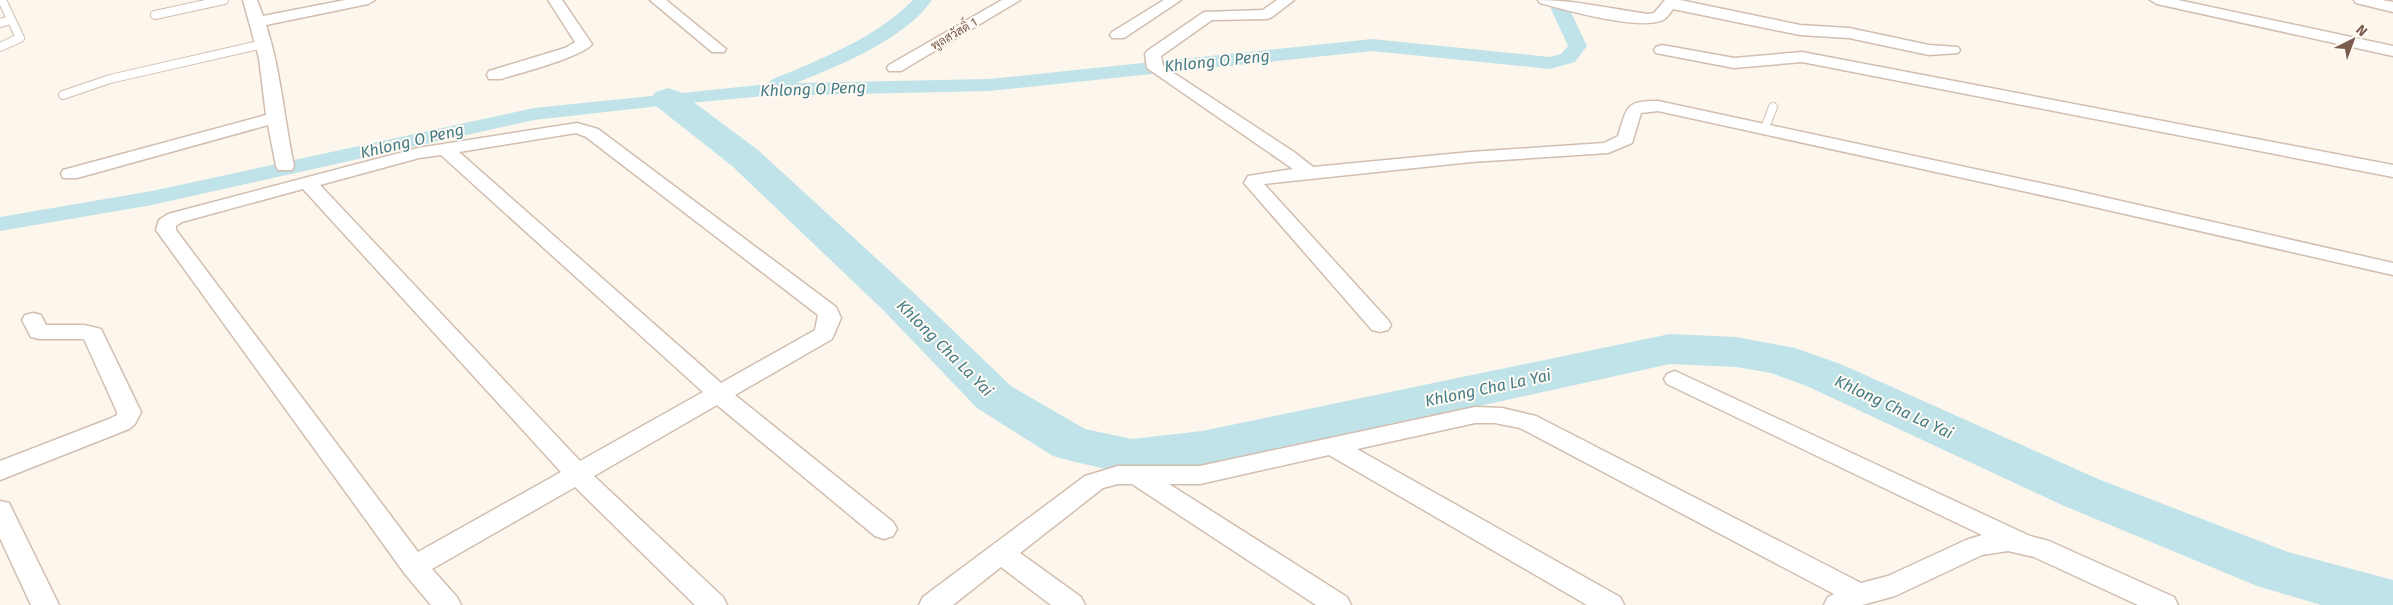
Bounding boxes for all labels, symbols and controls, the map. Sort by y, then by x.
street label: พูลสวัสดิ์ 1 [926,11,980,54]
north arrow [2328,15,2378,65]
text: N [2352,21,2371,40]
water label: Khlong O Peng [1163,46,1271,76]
water label: Khlong O Peng [760,78,866,100]
water label: Khlong O Peng [358,120,466,162]
water label: Khlong Cha La Yai [893,296,998,401]
water label: Khlong Cha La Yai [1423,365,1553,411]
water label: Khlong Cha La Yai [1832,371,1957,443]

